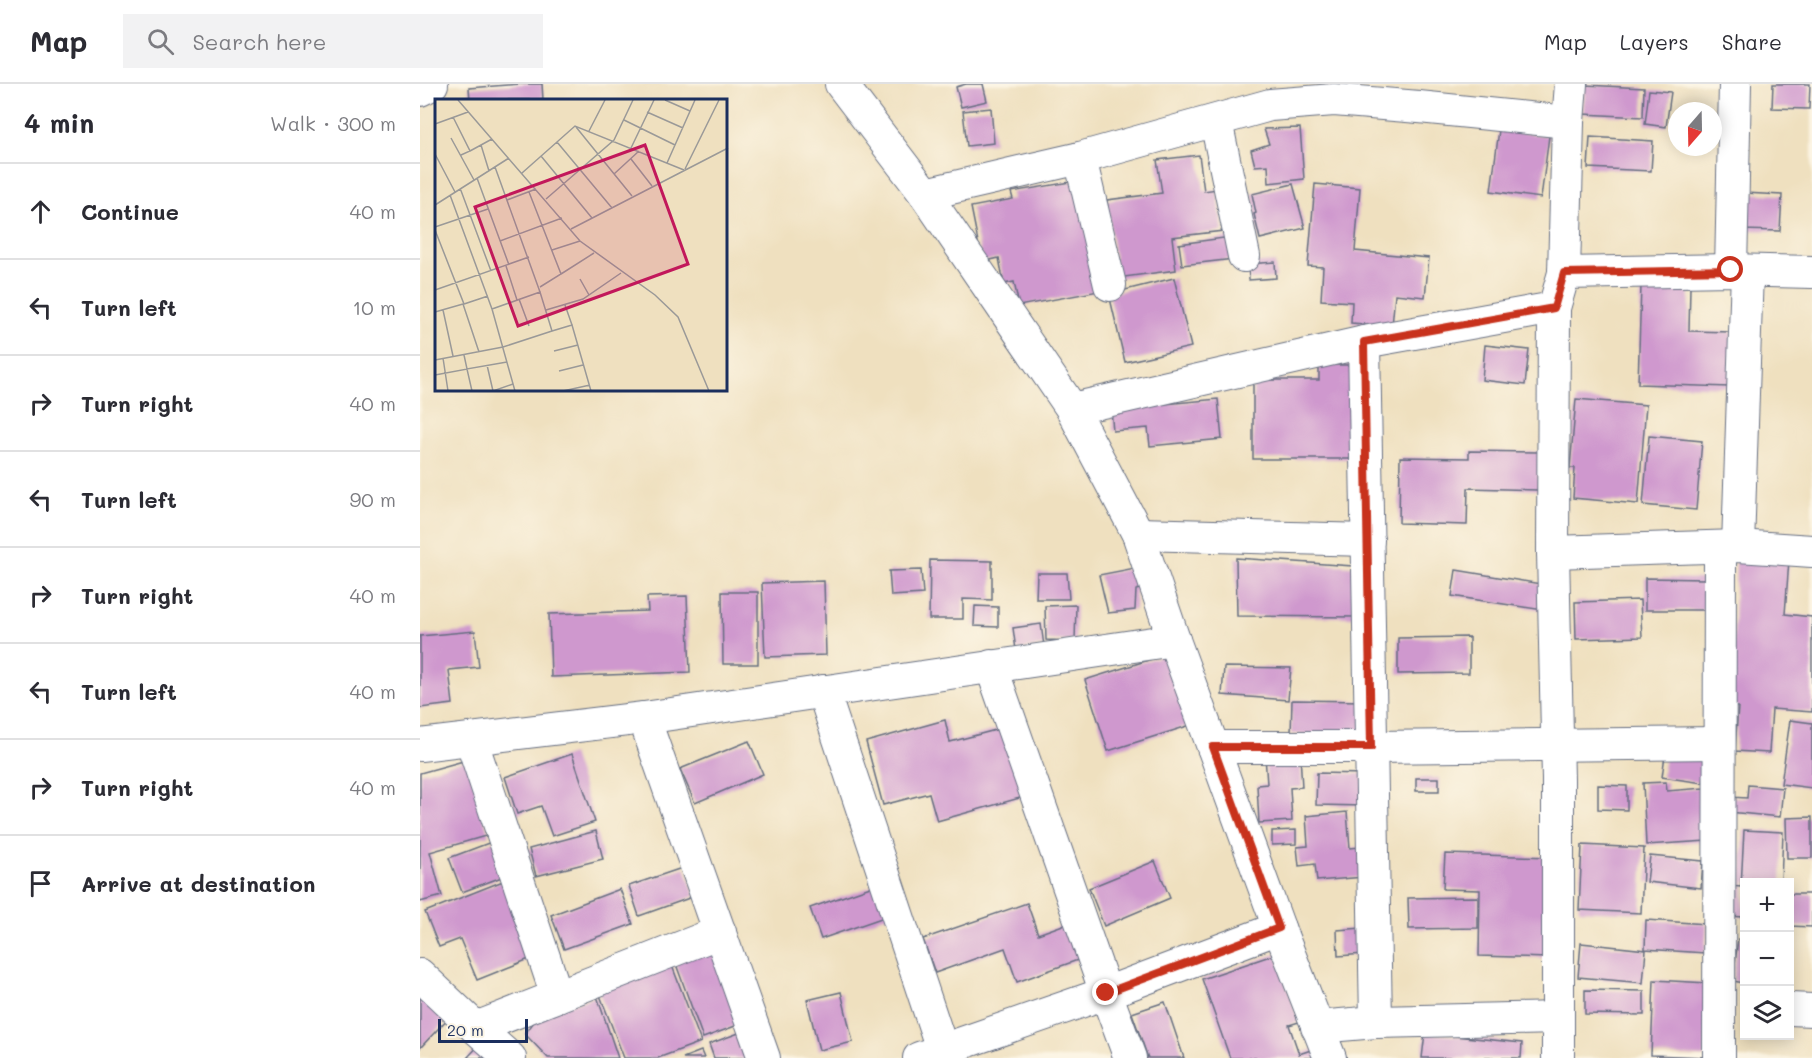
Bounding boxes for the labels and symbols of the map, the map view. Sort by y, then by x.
inset map [435,99,728,392]
north arrow [1668,102,1722,156]
route start [1717,256,1743,282]
route end [1092,979,1118,1005]
scale bar [438,1016,528,1044]

